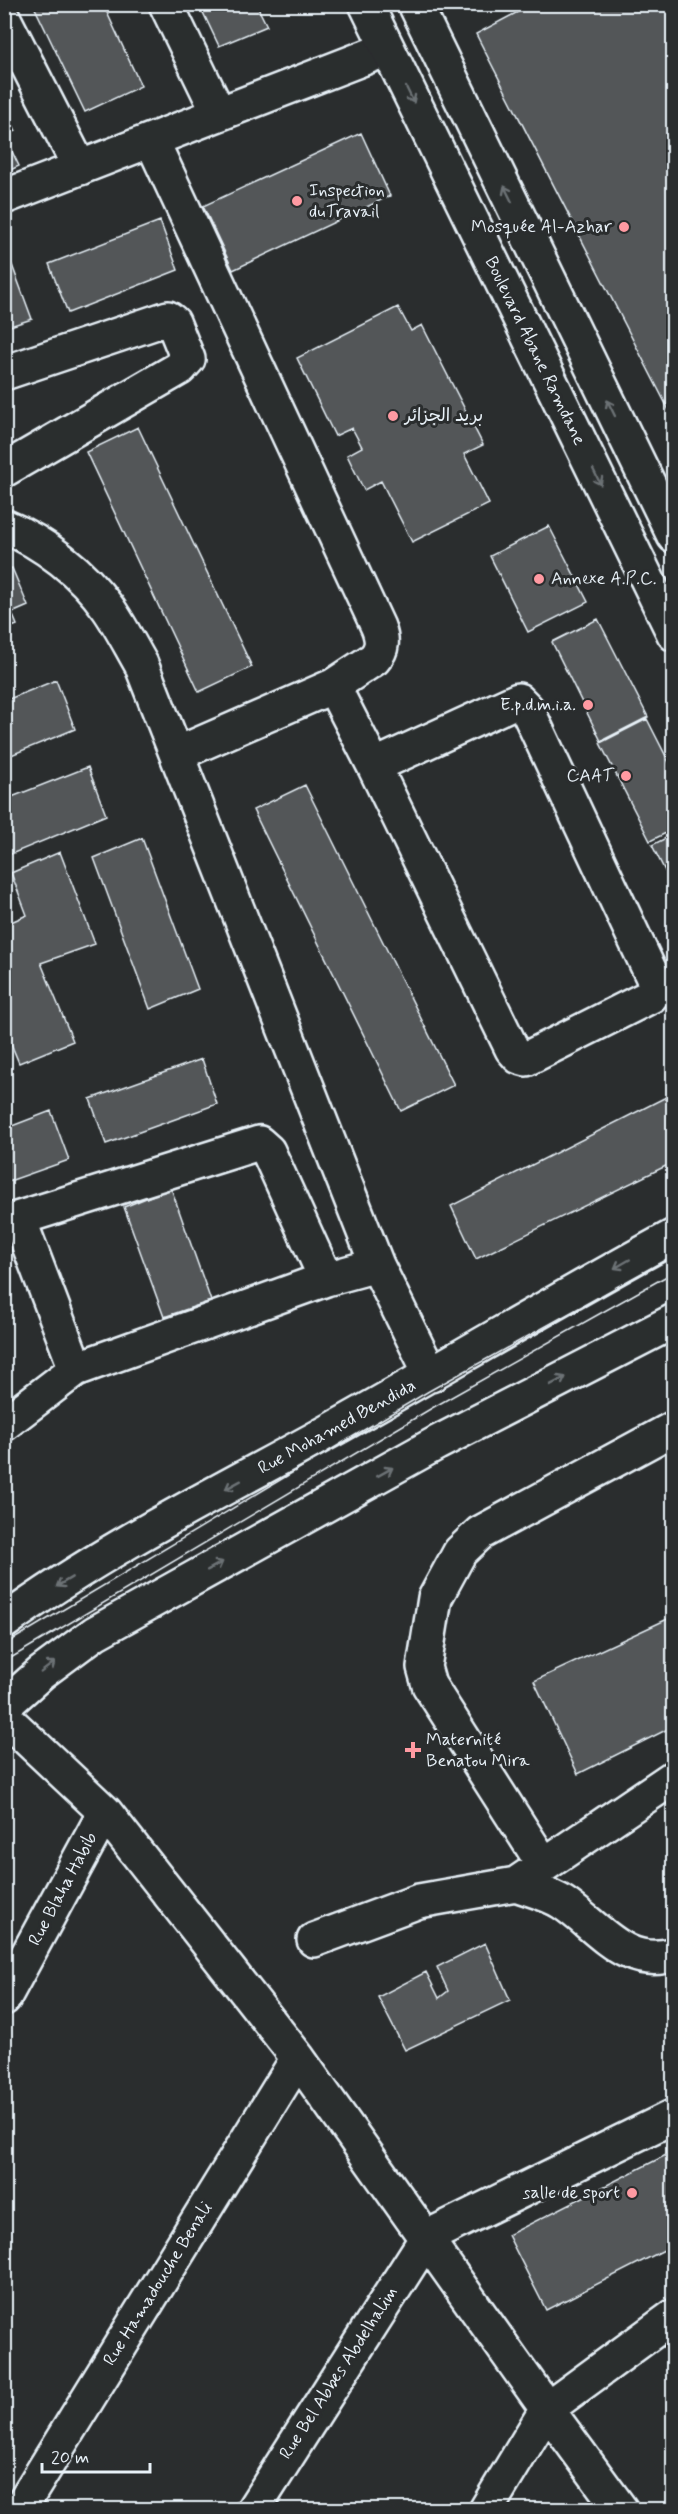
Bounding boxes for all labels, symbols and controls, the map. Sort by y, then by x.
one-way arrow [404,85,416,103]
place label: Inspection duTravail [309,179,385,224]
one-way arrow [501,186,513,204]
marker: Inspection duTravail [290,194,304,208]
place label: Mosquée Al-Azhar [471,215,613,239]
marker: Mosquée Al-Azhar [617,220,631,234]
street label: Boulevard Abane Ramdane [479,253,591,450]
one-way arrow [605,399,617,417]
place label: بريد الجزائر [403,404,483,428]
marker: بريد الجزائر [386,409,400,423]
one-way arrow [592,468,603,486]
place label: Annexe A.P.C. [551,567,656,591]
marker: Annexe A.P.C. [532,572,546,586]
place label: E.p.d.m.i.a. [500,693,576,717]
marker: E.p.d.m.i.a. [581,698,595,712]
place label: CAAT [567,764,615,788]
marker: CAAT [619,769,633,783]
one-way arrow [614,1258,631,1270]
street label: Rue Mohamed Bendida [254,1374,420,1480]
one-way arrow [549,1375,566,1387]
one-way arrow [376,1466,394,1477]
one-way arrow [224,1479,241,1491]
one-way arrow [206,1560,223,1572]
one-way arrow [56,1576,73,1588]
one-way arrow [40,1661,56,1673]
place label: Maternité Benatou Mira [426,1728,530,1773]
marker: Maternité Benatou Mira [404,1741,422,1759]
street label: Rue Blaha Habib [23,1828,103,1950]
place label: salle de sport [523,2181,620,2205]
marker: salle de sport [625,2186,639,2200]
street label: Rue Hamadouche Benali [98,2198,218,2370]
street label: Rue Bel Abbes Abdelhalim [274,2282,404,2464]
scale bar [42,2436,150,2474]
text: 20 m [51,2446,89,2470]

